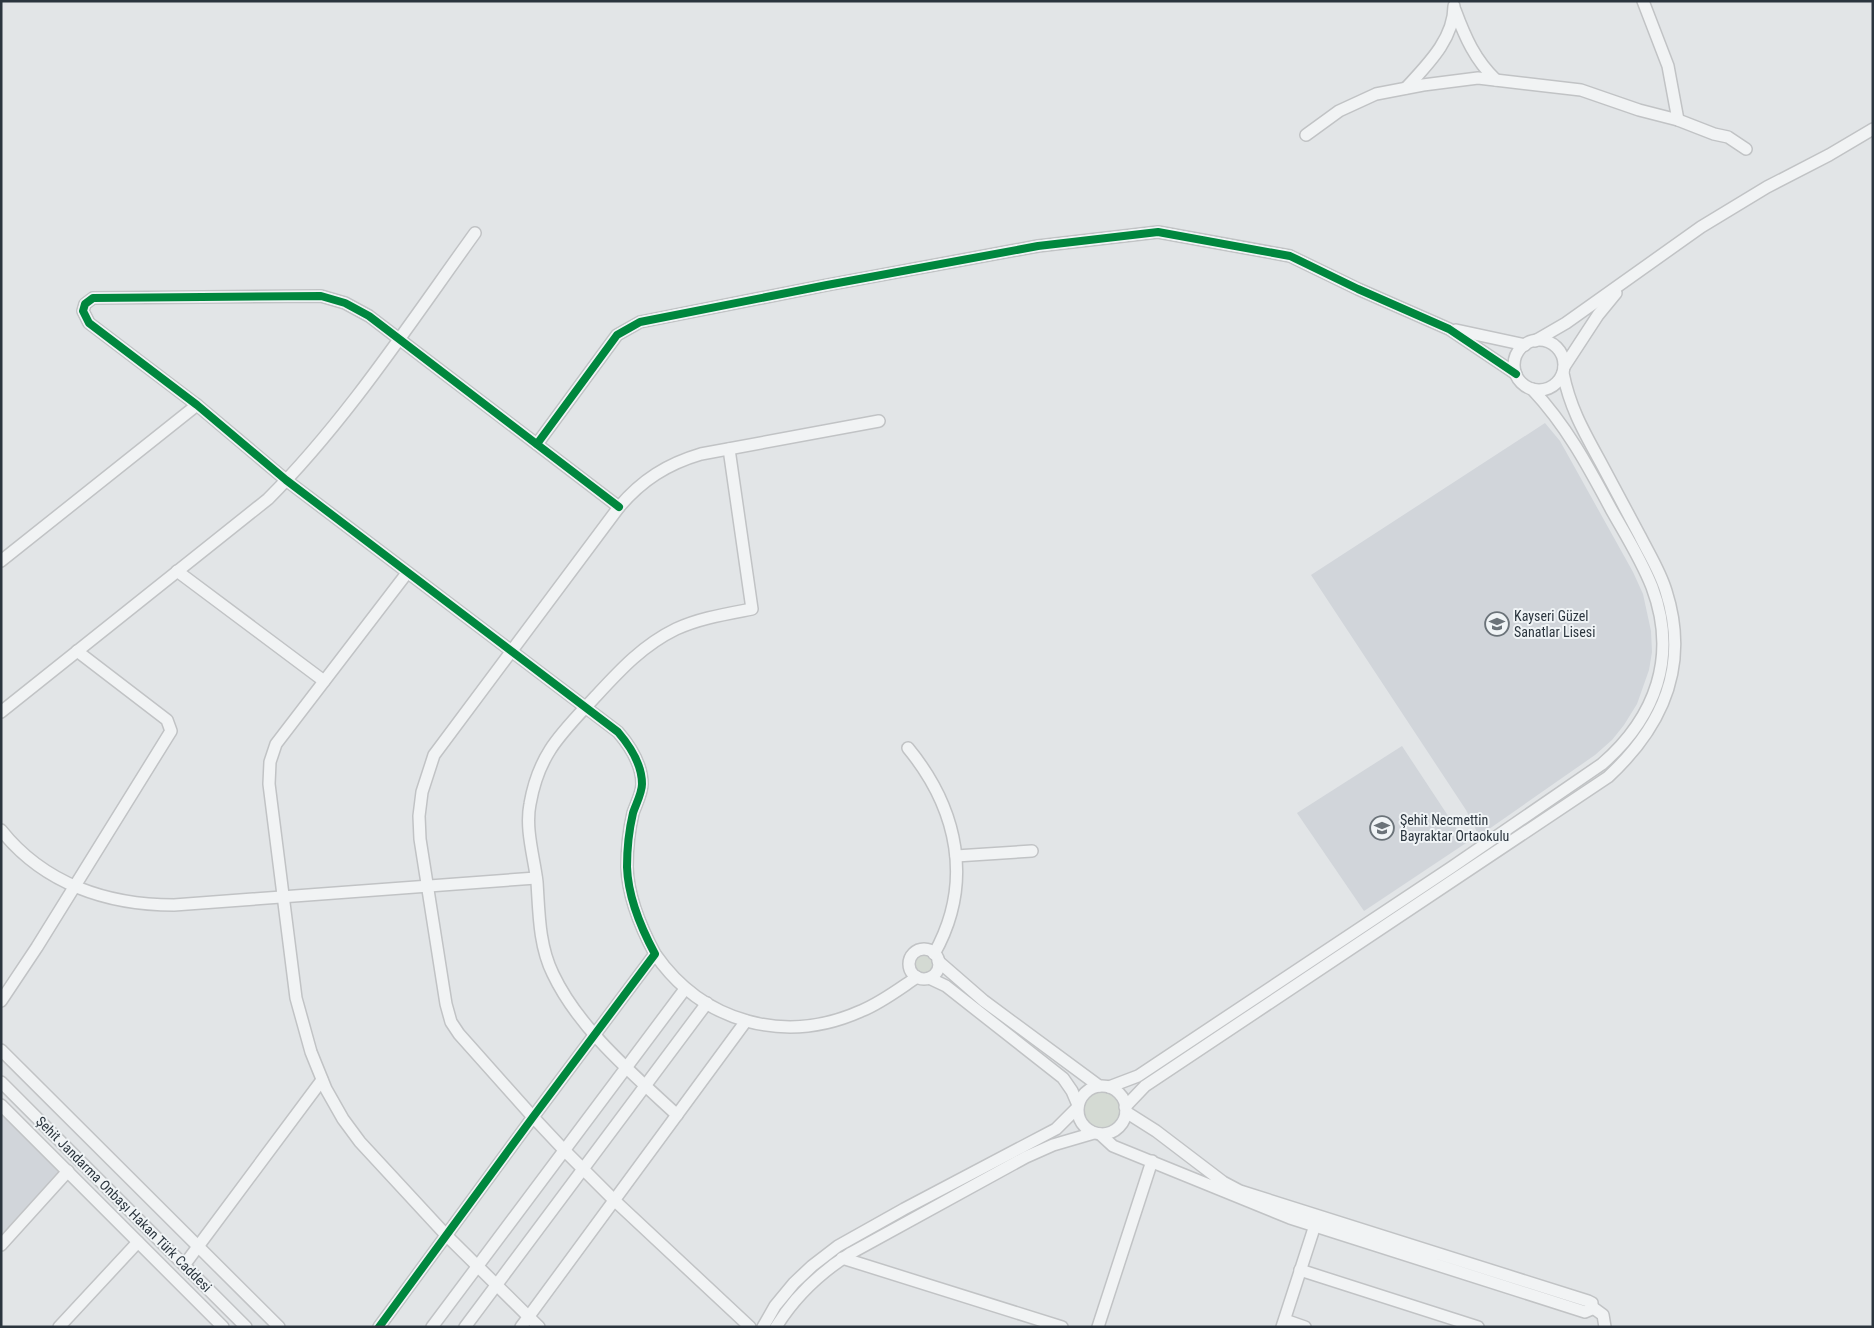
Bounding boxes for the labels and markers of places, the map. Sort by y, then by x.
place label: Kayseri Güzel Sanatlar Lisesi [1514,608,1595,640]
school or university icon: Kayseri Güzel Sanatlar Lisesi [1484,611,1510,637]
place label: Şehit Necmettin Bayraktar Ortaokulu [1400,812,1509,844]
school or university icon: Şehit Necmettin Bayraktar Ortaokulu [1369,815,1395,841]

